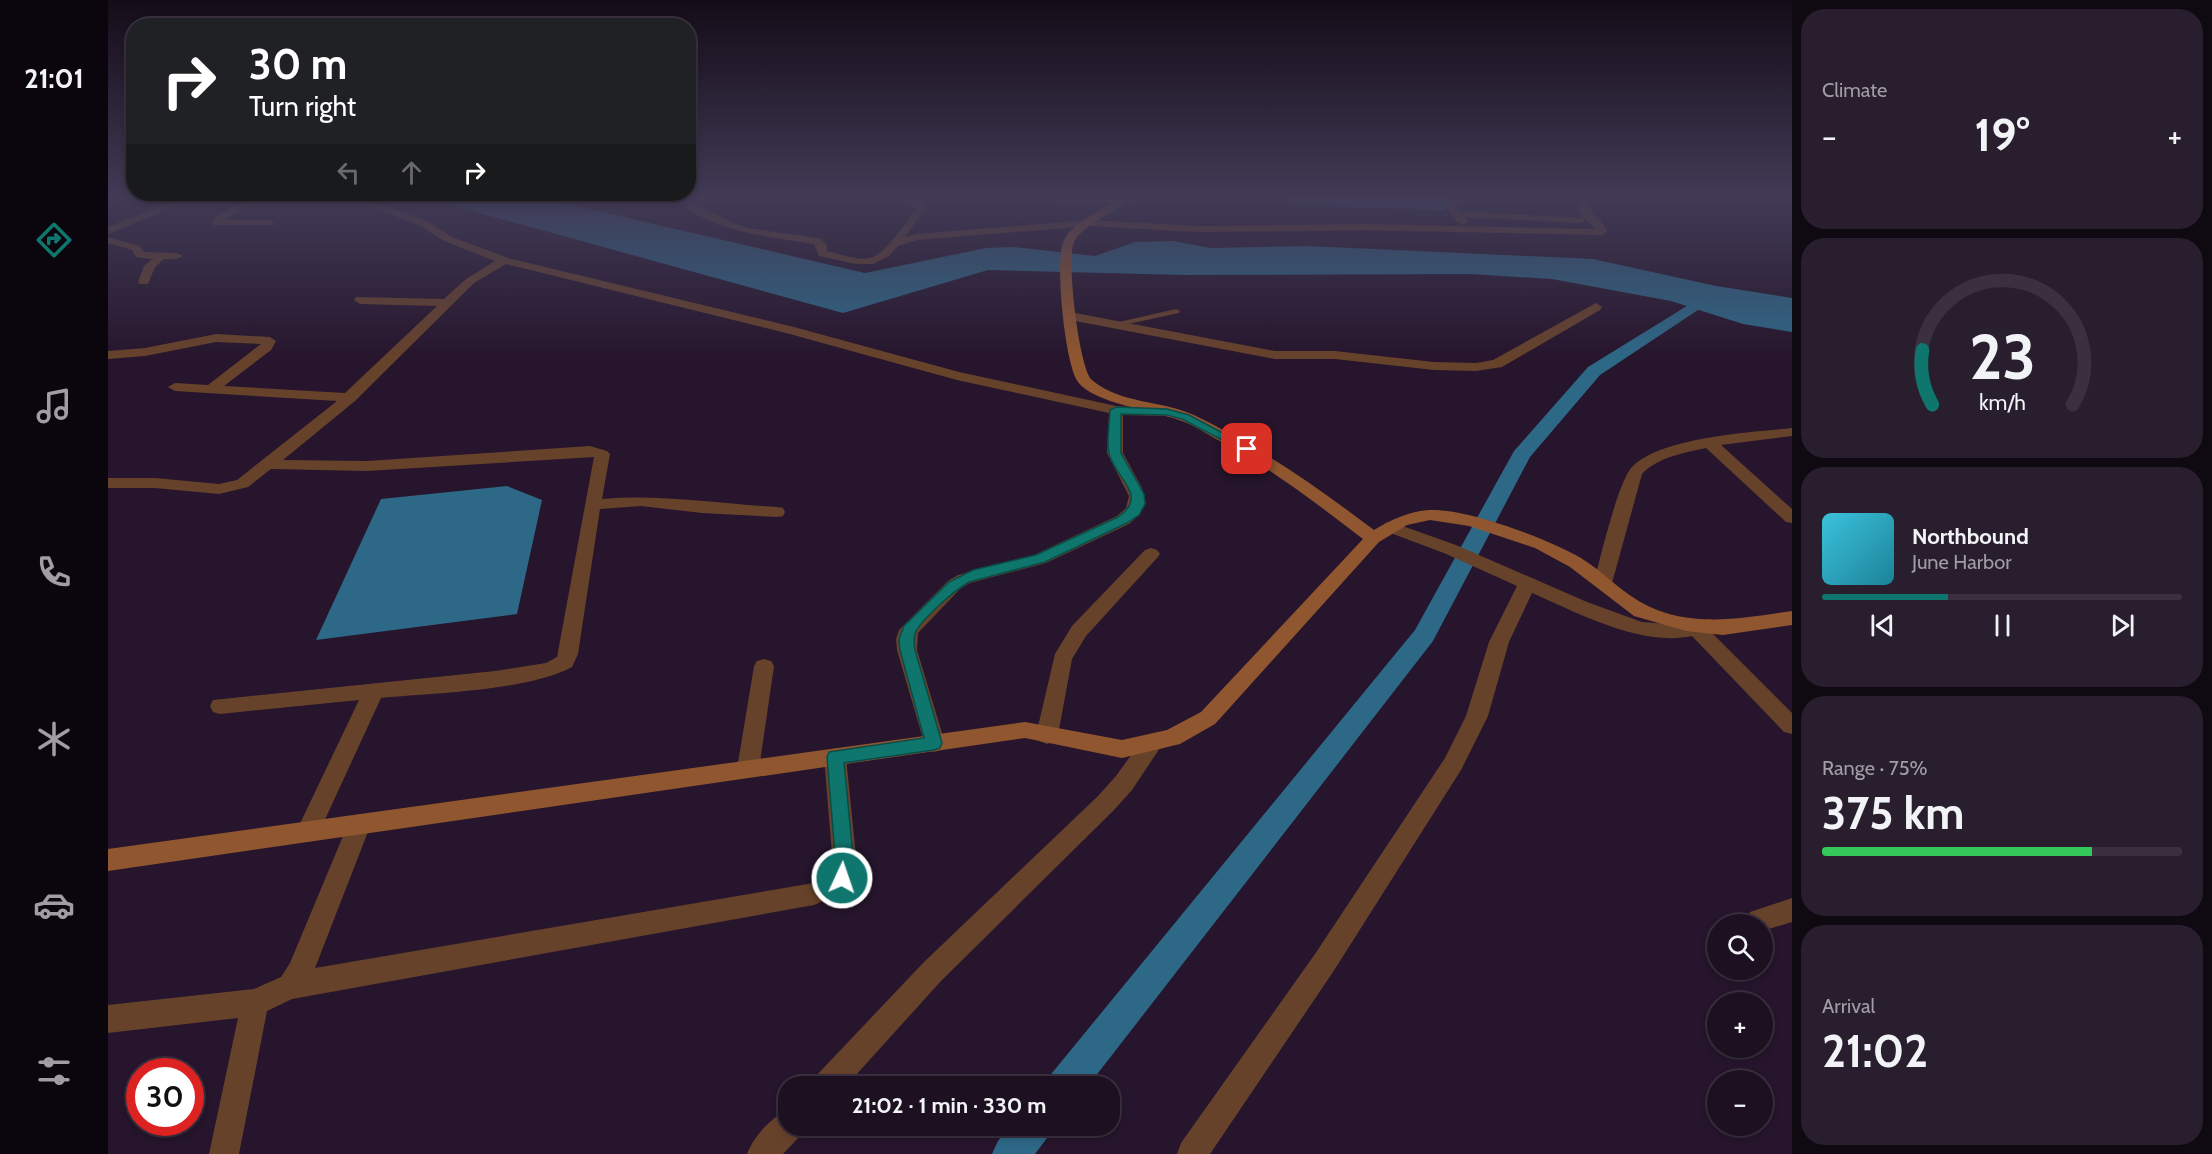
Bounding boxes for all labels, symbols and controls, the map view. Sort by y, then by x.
text: 30 m [249,38,347,90]
icon: right [150,42,228,120]
text: 21:01 [24,62,84,95]
text: Climate [1822,78,1887,102]
text: Turn right [249,90,356,123]
text: 19° [1975,108,2029,162]
text: − [1822,116,1837,156]
text: + [2167,116,2182,156]
icon: left [332,156,365,189]
icon: ahead [395,156,428,189]
icon: right [458,156,491,189]
icon: directions [33,219,75,261]
text: 23 [1969,319,2035,395]
icon: music [33,385,75,427]
text: km/h [1979,389,2025,415]
pin [1221,423,1272,474]
icon: arrive [1230,432,1263,465]
text: Northbound [1912,523,2029,550]
text: June Harbor [1912,550,2012,574]
icon: phone [33,551,75,593]
icon: previous [1866,609,1899,642]
icon: pause [1986,609,2019,642]
icon: next [2106,609,2139,642]
icon: climate [33,718,75,760]
text: Range · 75% [1822,756,1928,780]
text: 375 km [1822,786,1964,840]
position arrow [810,846,874,910]
icon: car [33,884,75,926]
map controls [1707,914,1773,1136]
button: search [1707,914,1773,980]
button: + [1707,992,1773,1058]
text: Arrival [1822,994,1875,1018]
text: 21:02 [1822,1024,1928,1078]
icon: filters [33,1050,75,1092]
speed limit sign: 30 [126,1058,204,1136]
button: − [1707,1070,1773,1136]
text: 21:02 · 1 min · 330 m [852,1092,1046,1119]

